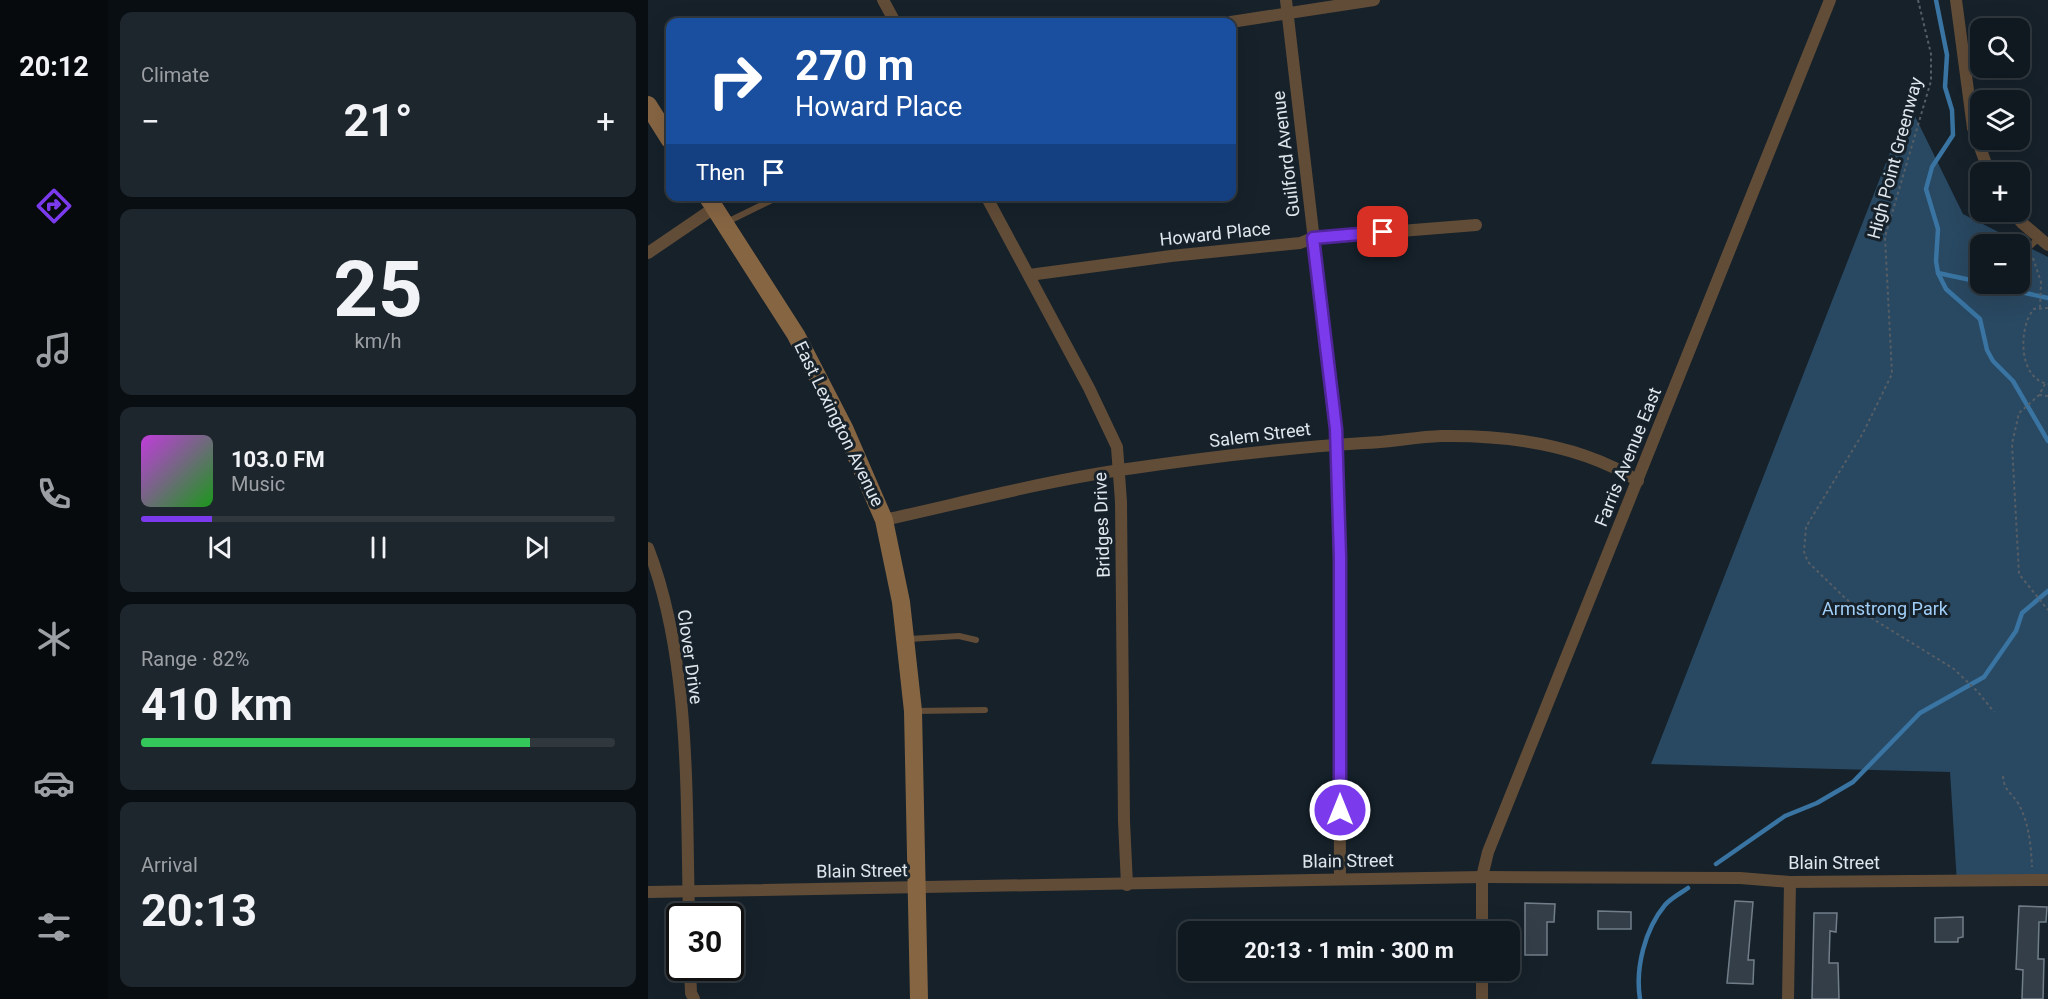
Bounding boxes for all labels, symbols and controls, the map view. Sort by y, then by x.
map controls [1970,18,2030,294]
button: search [1970,18,2030,78]
text: 270 m [795,41,914,90]
icon: right [696,42,774,120]
text: 20:12 [19,51,89,83]
text: Climate [141,63,209,87]
street label: High Point Greenway [1863,74,1926,241]
street label: Guilford Avenue [1267,90,1304,218]
button: layers [1970,90,2030,150]
text: Howard Place [795,91,962,123]
text: 21° [343,94,413,147]
text: − [141,102,160,141]
text: + [596,102,615,141]
icon: arrive [757,156,790,189]
text: Then [696,160,745,185]
button: + [1970,162,2030,222]
icon: directions [33,185,75,227]
pin [1357,206,1408,257]
icon: arrive [1366,215,1399,248]
street label: Howard Place [1158,217,1271,250]
button: − [1970,234,2030,294]
text: 25 [333,244,423,335]
icon: music [33,329,75,371]
text: km/h [355,329,401,353]
street label: East Lexington Avenue [790,338,889,510]
street label: Farris Avenue East [1590,384,1665,530]
street label: Salem Street [1208,418,1312,451]
text: 103.0 FM [231,447,325,472]
text: Music [231,472,285,496]
street label: Bridges Drive [1089,472,1114,578]
icon: phone [33,473,75,515]
icon: previous [204,531,237,564]
icon: pause [362,531,395,564]
icon: next [520,531,553,564]
park label: Armstrong Park [1822,598,1949,619]
street label: Clover Drive [673,608,708,706]
icon: climate [33,618,75,660]
text: Range · 82% [141,647,249,671]
text: 410 km [141,678,293,731]
icon: car [33,762,75,804]
position arrow [1308,778,1372,842]
street label: Blain Street [1302,849,1394,872]
street label: Blain Street [1788,852,1880,873]
text: Arrival [141,853,198,877]
street label: Blain Street [816,859,908,882]
text: 20:13 [141,884,257,937]
speed limit sign: 30 [666,903,744,981]
icon: filters [33,906,75,948]
text: 20:13 · 1 min · 300 m [1244,938,1454,963]

